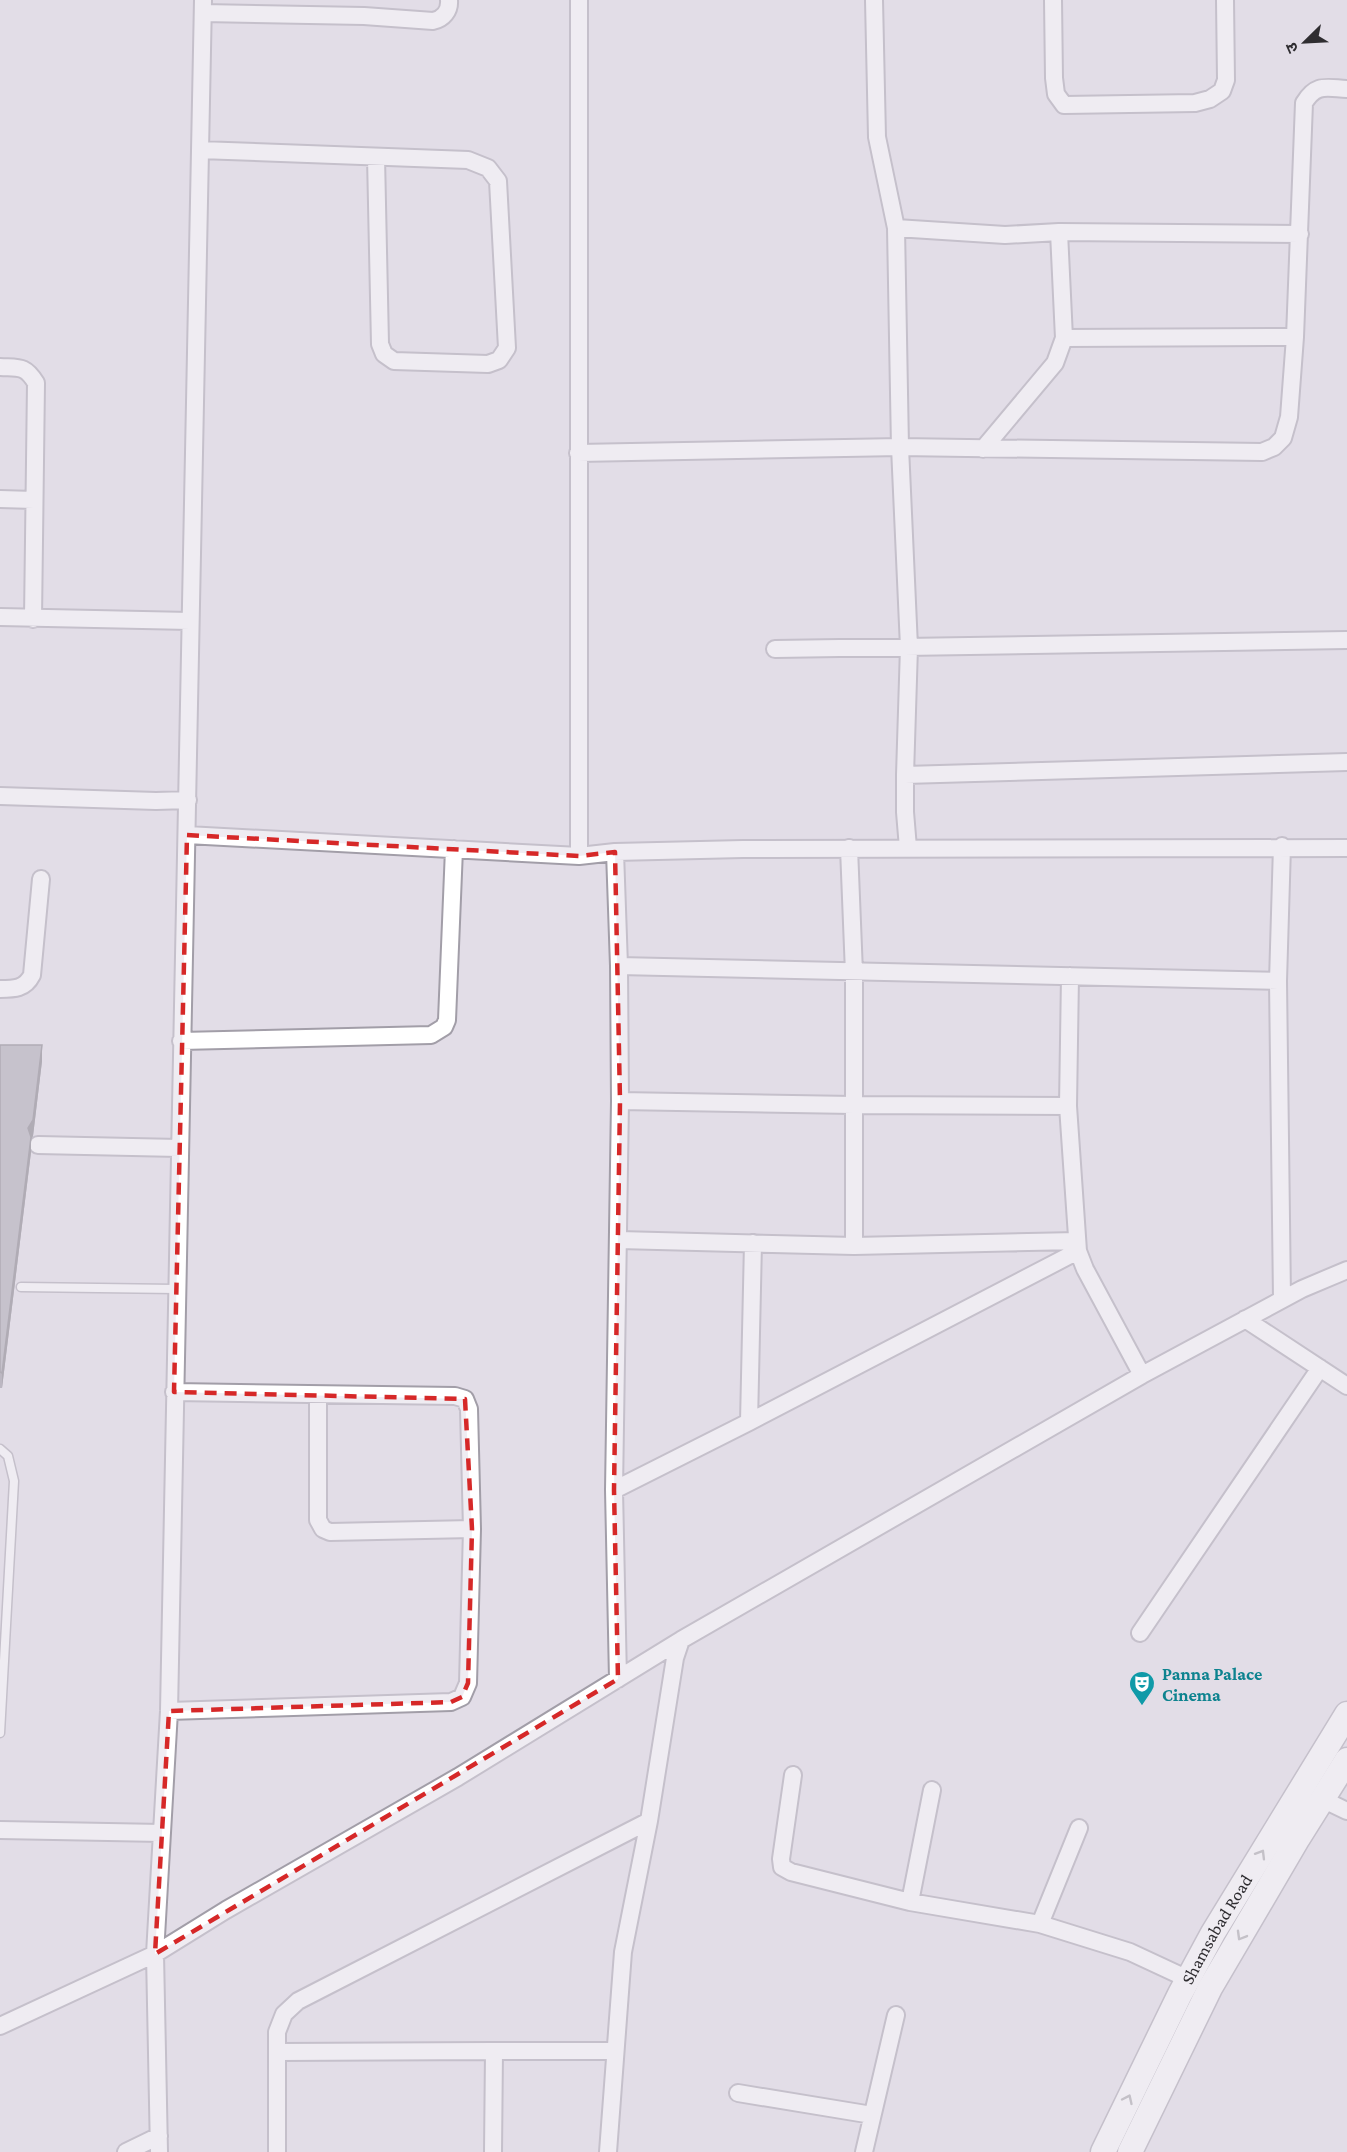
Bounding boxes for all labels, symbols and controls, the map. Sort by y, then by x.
north arrow [1275,12,1335,72]
text: उ [1282,40,1301,56]
place label: Panna Palace Cinema [1162,1664,1262,1705]
theatre icon: Panna Palace Cinema [1127,1669,1157,1707]
one-way arrow [1253,1850,1265,1860]
street label: Shamsabad Road [1177,1871,1257,1988]
one-way arrow [1236,1930,1248,1940]
one-way arrow [1121,2094,1133,2105]

